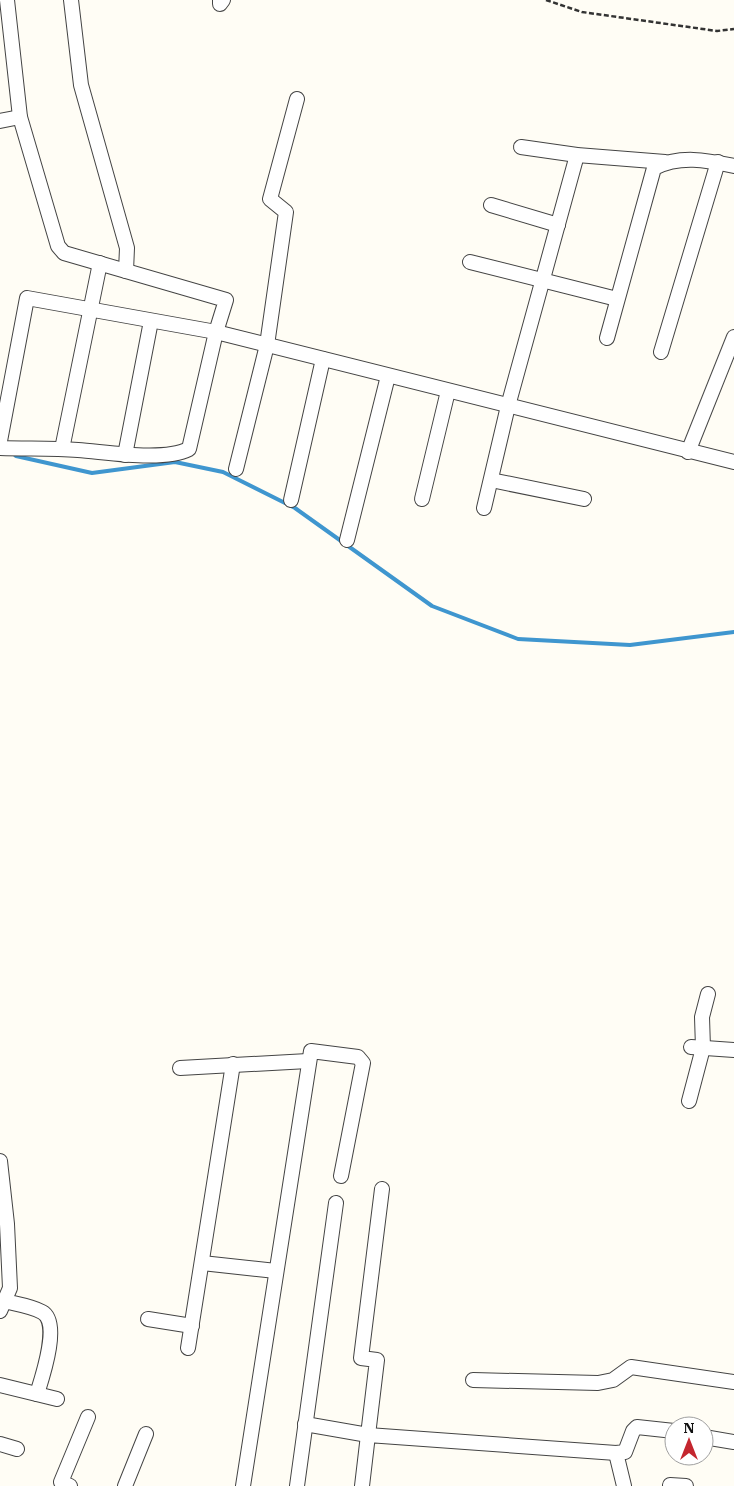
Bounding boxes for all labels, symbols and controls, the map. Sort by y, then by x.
north arrow [664,1416,714,1466]
text: N [683,1419,695,1437]

